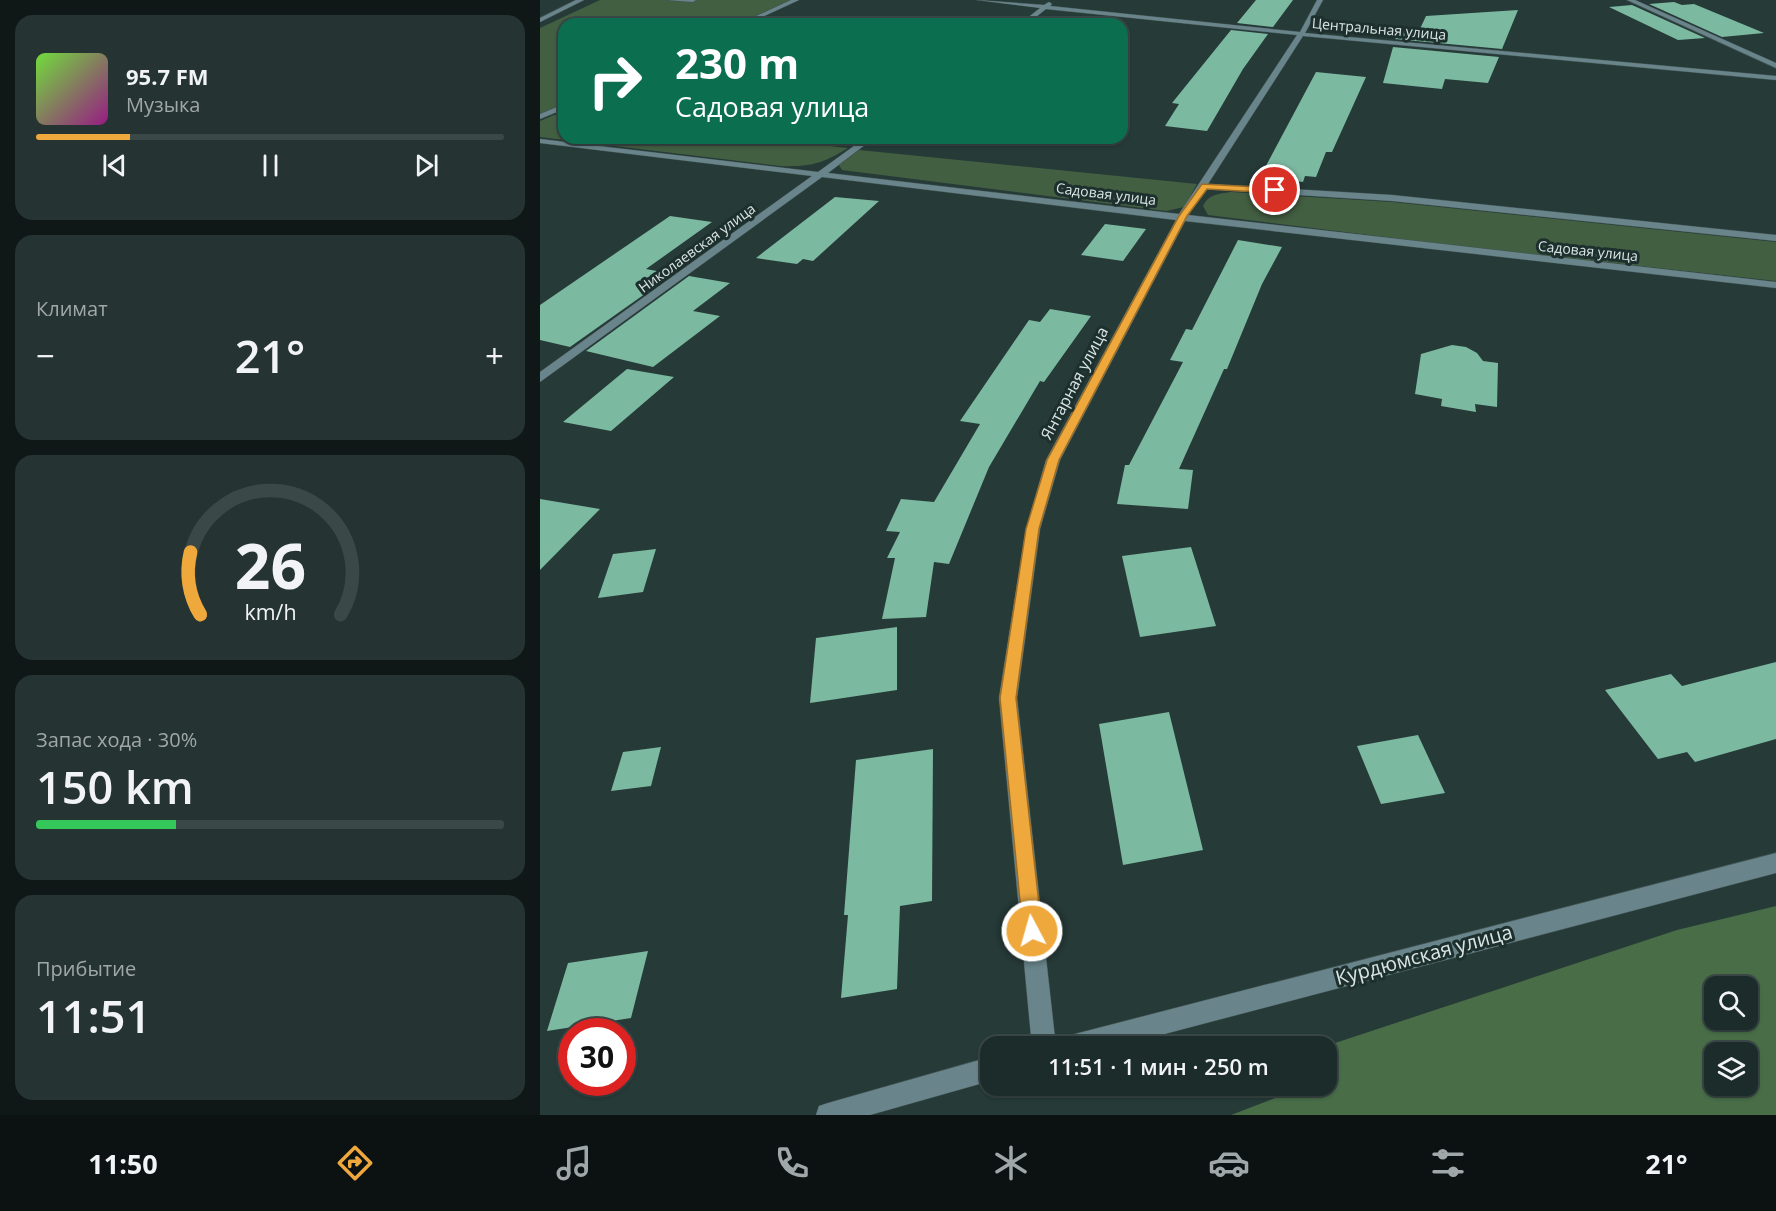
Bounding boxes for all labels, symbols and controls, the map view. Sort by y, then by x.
street label: Центральная улица [1311,13,1447,44]
text: 230 m [675,34,799,91]
icon: right [576,42,654,120]
text: 95.7 FM [126,61,209,91]
text: Садовая улица [675,88,869,125]
text: Музыка [126,91,200,118]
icon: previous [98,149,131,182]
icon: pause [254,149,287,182]
icon: next [410,149,443,182]
pin [1249,164,1300,215]
icon: arrive [1258,173,1291,206]
street label: Садовая улица [1055,178,1157,209]
street label: Николаевская улица [634,199,759,296]
street label: Садовая улица [1537,236,1639,265]
text: Климат [36,295,108,322]
street label: Янтарная улица [1035,323,1113,443]
text: 21° [235,325,305,386]
text: − [36,333,55,378]
text: + [485,333,504,378]
text: 26 [234,522,306,607]
text: km/h [244,597,296,626]
text: Запас хода · 30% [36,726,197,753]
text: 150 km [36,756,194,817]
position arrow [1000,899,1064,963]
street label: Курдюмская улица [1332,918,1515,991]
text: Прибытие [36,955,136,982]
map controls [1704,976,1758,1096]
button: search [1704,976,1758,1030]
text: 11:51 [36,985,151,1046]
speed limit sign: 30 [558,1018,636,1096]
button: layers [1704,1042,1758,1096]
text: 11:51 · 1 мин · 250 m [1048,1051,1269,1081]
icon: directions [334,1142,376,1184]
icon: music [553,1142,595,1184]
icon: phone [771,1142,813,1184]
icon: climate [990,1142,1032,1184]
icon: car [1208,1142,1250,1184]
icon: filters [1427,1142,1469,1184]
text: 11:50 [88,1145,158,1182]
text: 21° [1645,1145,1688,1182]

